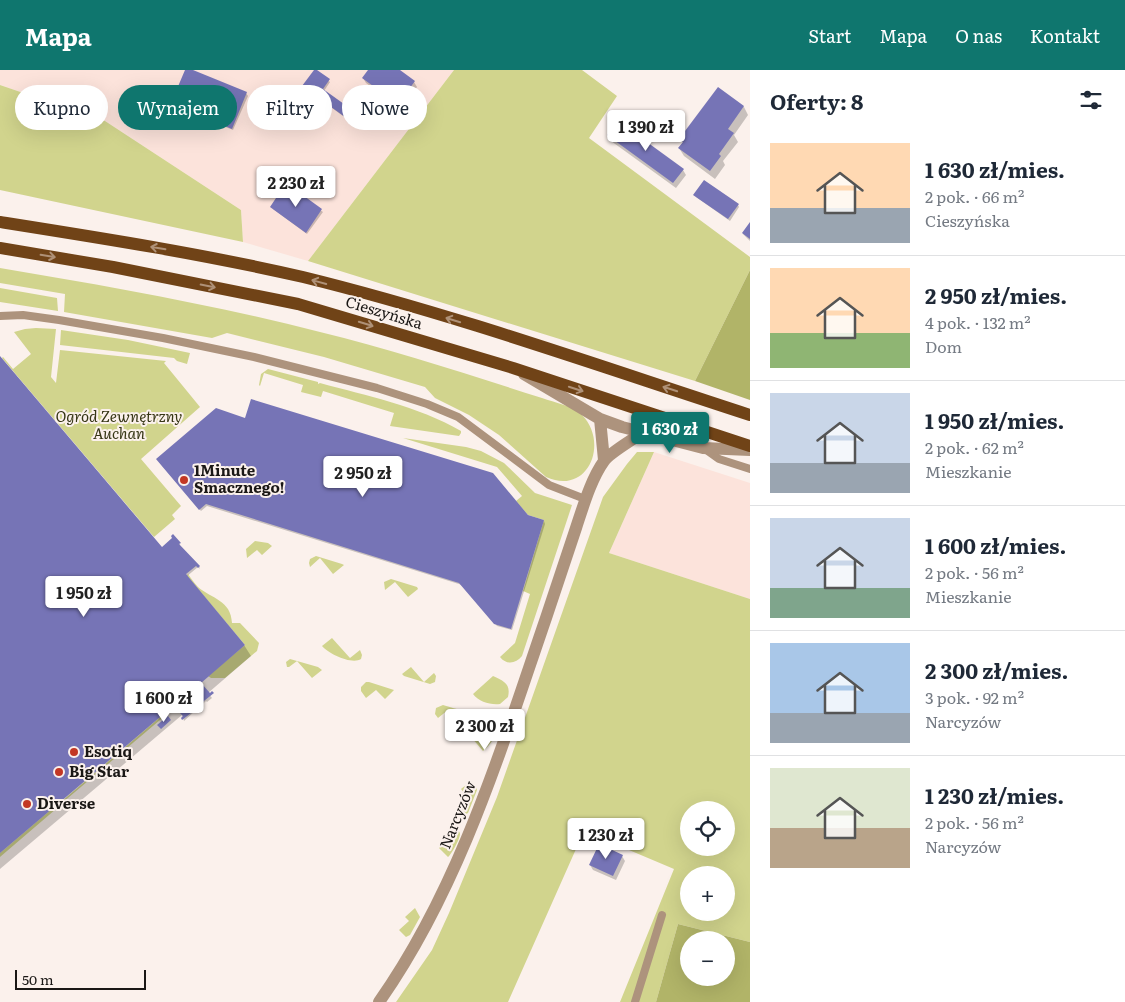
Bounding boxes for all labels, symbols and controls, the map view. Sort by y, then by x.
text: Mapa [25,18,92,53]
text: Start [808,22,851,49]
text: Mapa [879,22,927,49]
text: O nas [955,22,1002,49]
text: Kontakt [1030,22,1100,49]
chip: Kupno [15,85,108,130]
chip: Wynajem [118,85,237,130]
chip: Filtry [247,85,332,130]
chip: Nowe [342,85,427,130]
text: Oferty: 8 [770,85,863,116]
icon: filters [1077,86,1105,114]
pin: 1 390 zł [594,109,698,152]
text: 1 390 zł [618,114,674,138]
text: 1 630 zł/mies. [925,153,1065,184]
icon: home [810,163,870,223]
pin: 2 230 zł [244,166,348,208]
text: 2 230 zł [267,170,325,194]
text: 2 pok. · 66 m² [925,184,1024,208]
text: Cieszyńska [925,208,1010,232]
one-way arrow [150,242,166,252]
one-way arrow [40,252,56,262]
one-way arrow [311,276,327,286]
text: 2 950 zł/mies. [925,279,1067,310]
one-way arrow [199,282,215,291]
icon: home [810,288,870,348]
street label: Cieszyńska [343,289,427,334]
text: 4 pok. · 132 m² [925,310,1031,334]
one-way arrow [445,314,461,324]
one-way arrow [357,320,373,330]
text: Dom [925,334,962,358]
one-way arrow [663,384,679,393]
one-way arrow [568,385,583,394]
park label: Ogród Zewnętrzny Auchan [56,404,182,444]
text: 1 950 zł/mies. [925,404,1065,435]
pin: 1 630 zł [618,412,722,454]
icon: home [810,413,870,473]
text: 1 630 zł [642,416,698,440]
text: 2 pok. · 62 m² [925,435,1024,459]
pin: 2 950 zł [311,456,415,498]
place label: 1Minute Smacznego! [194,458,285,498]
text: Mieszkanie [925,459,1012,483]
text: 2 950 zł [334,460,392,484]
marker: 1Minute Smacznego! [178,474,190,486]
text: 1 600 zł/mies. [925,529,1066,560]
icon: home [810,538,870,598]
text: 2 pok. · 56 m² [925,560,1024,584]
pin: 1 950 zł [32,576,136,618]
text: 1 950 zł [56,580,112,604]
text: Mieszkanie [925,584,1012,608]
text: 2 300 zł/mies. [925,654,1068,685]
icon: home [810,663,870,723]
pin: 1 600 zł [112,680,216,723]
text: 1 600 zł [136,685,192,709]
text: 3 pok. · 92 m² [925,685,1024,709]
pin: 2 300 zł [433,708,537,751]
text: Narcyzów [925,709,1001,733]
text: 2 300 zł [456,713,514,737]
place label: Esotiq [84,739,133,762]
marker: Esotiq [68,746,80,758]
place label: Big Star [69,759,129,782]
marker: Big Star [53,766,65,778]
street label: Narcyzów [433,777,481,852]
text: 1 230 zł/mies. [925,779,1064,810]
icon: home [810,788,870,848]
place label: Diverse [37,791,96,814]
marker: Diverse [21,798,33,810]
map controls [680,801,735,986]
button: locate [680,801,735,856]
text: 2 pok. · 56 m² [925,810,1024,834]
pin: 1 230 zł [554,818,658,860]
text: 1 230 zł [578,822,634,846]
text: Narcyzów [925,834,1001,858]
button: + [680,866,735,921]
button: − [680,931,735,986]
scale bar [15,967,146,990]
text: 50 m [22,969,54,989]

